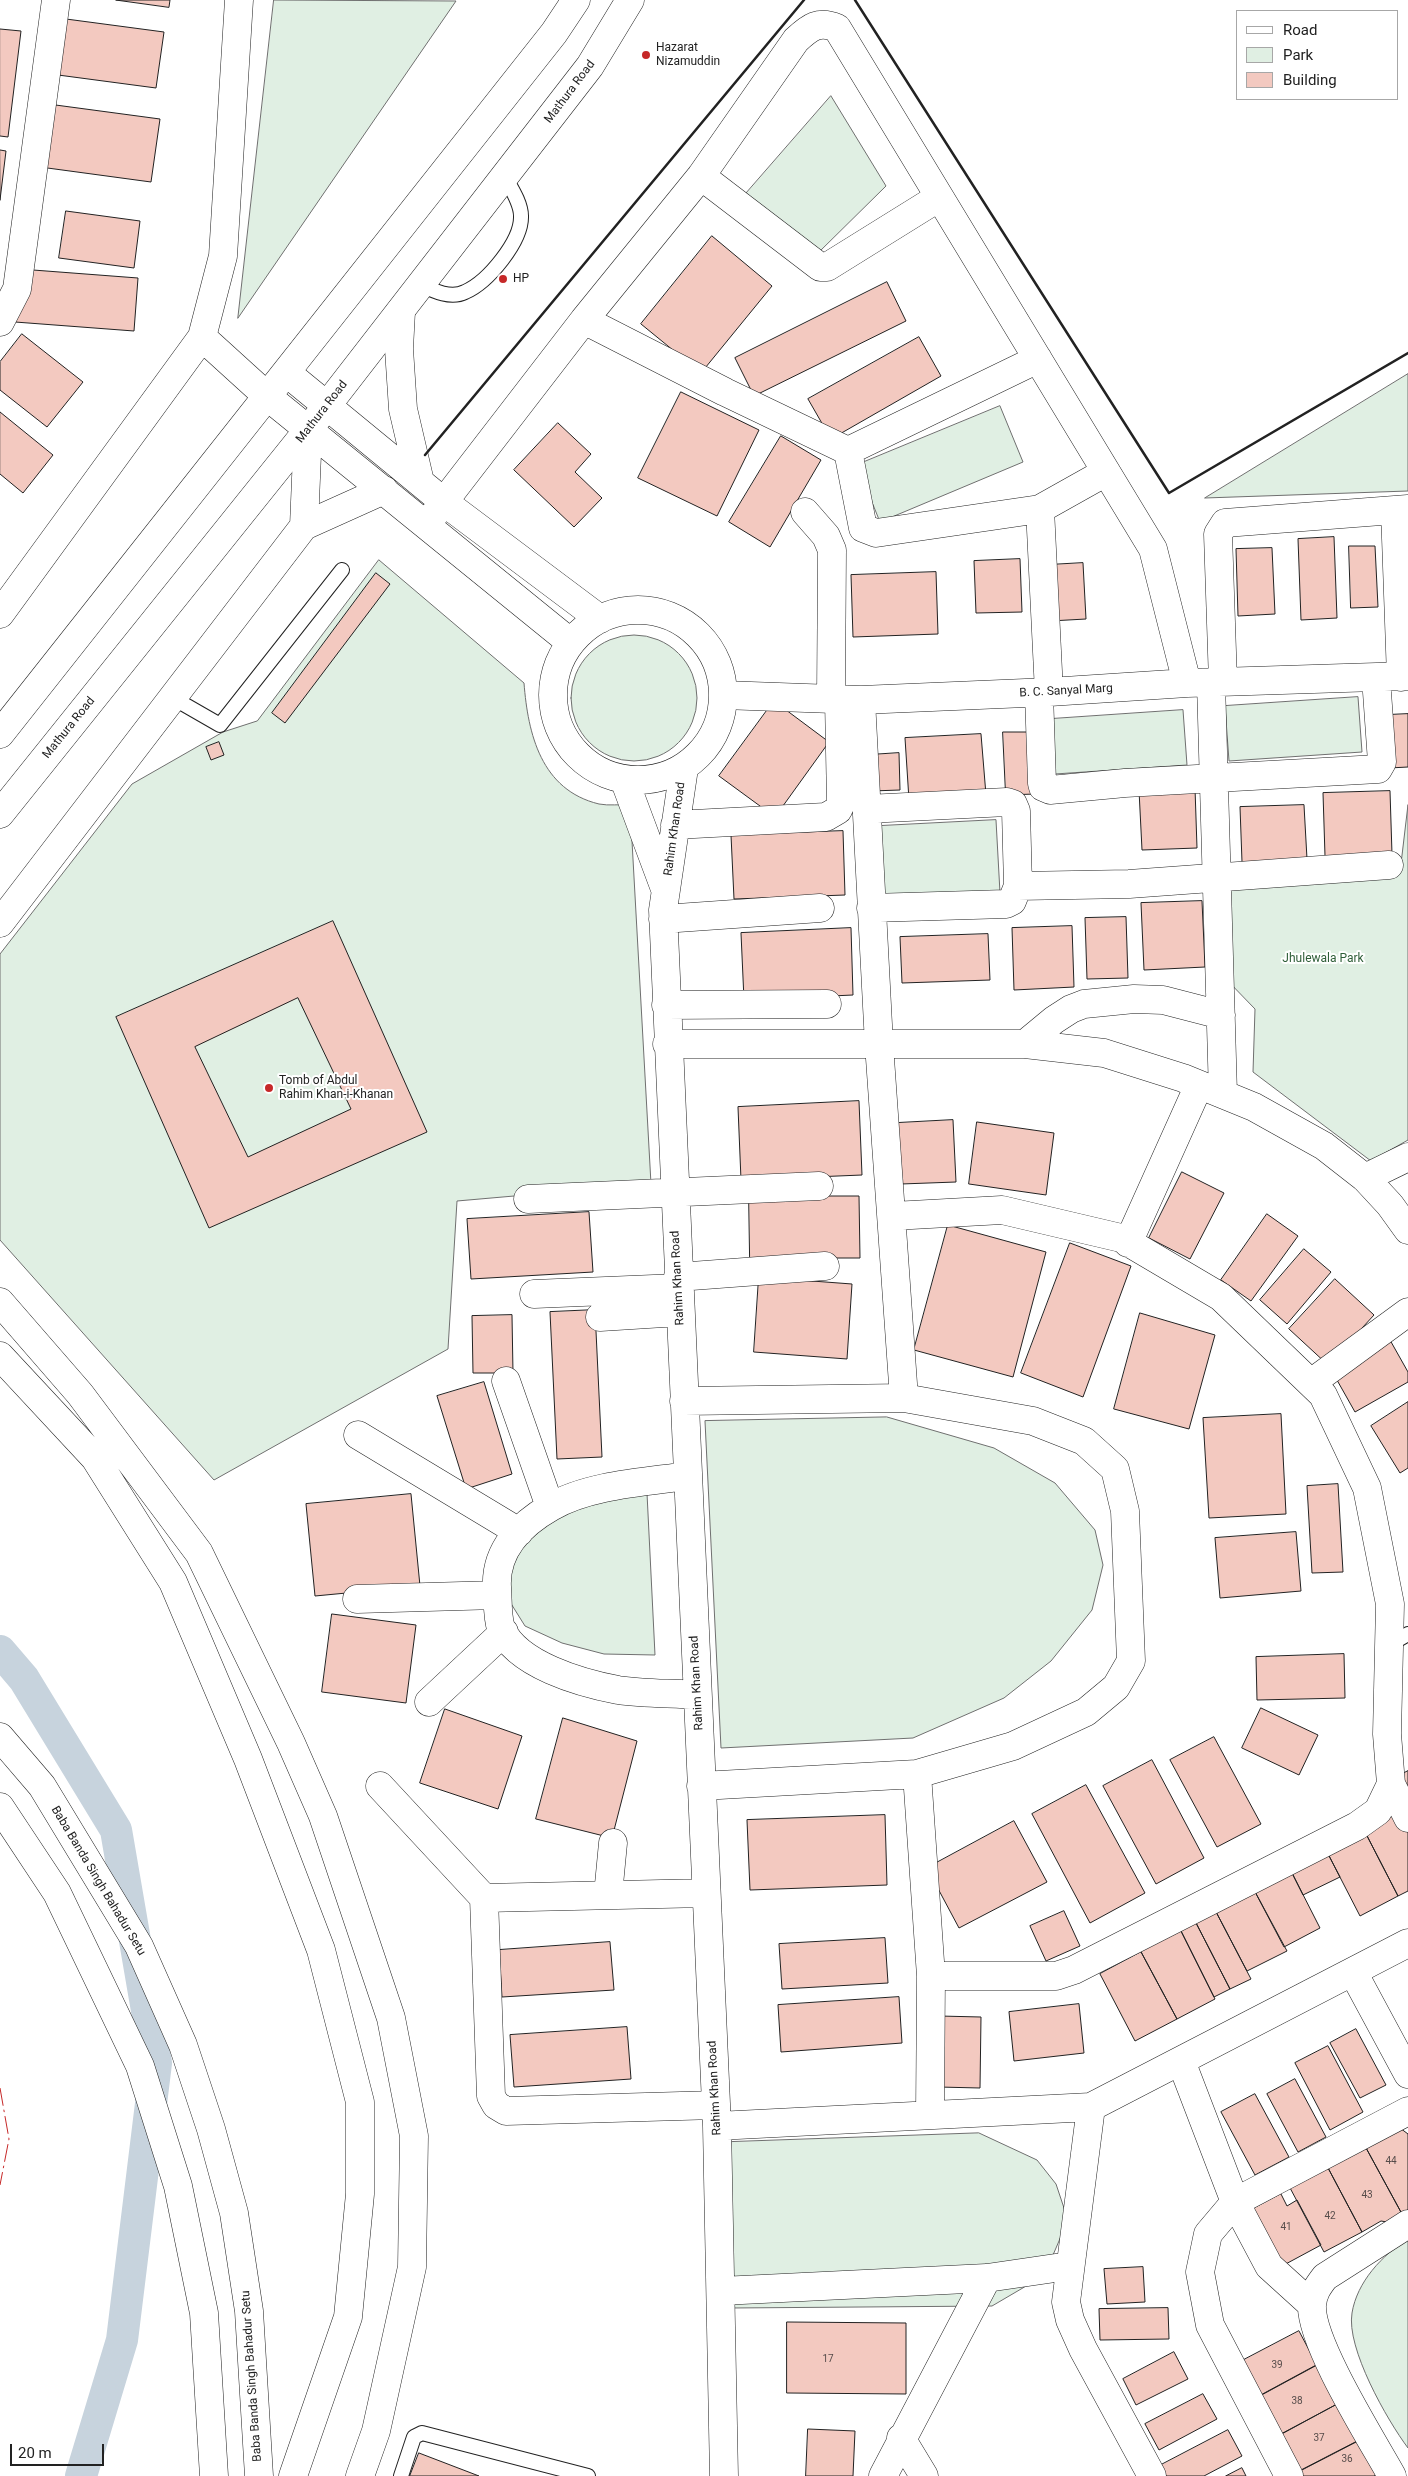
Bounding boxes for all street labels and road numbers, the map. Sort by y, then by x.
street label: Mathura Road [542,58,598,126]
street label: Mathura Road [293,378,351,446]
street label: B. C. Sanyal Marg [1019,681,1113,701]
street label: Mathura Road [40,694,98,762]
street label: Rahim Khan Road [661,781,689,877]
street label: Rahim Khan Road [668,1230,688,1326]
street label: Rahim Khan Road [687,1635,707,1731]
street label: Baba Banda Singh Bahadur Setu [48,1804,148,1958]
street label: Rahim Khan Road [705,2040,725,2136]
street label: Baba Banda Singh Bahadur Setu [239,2290,265,2462]

